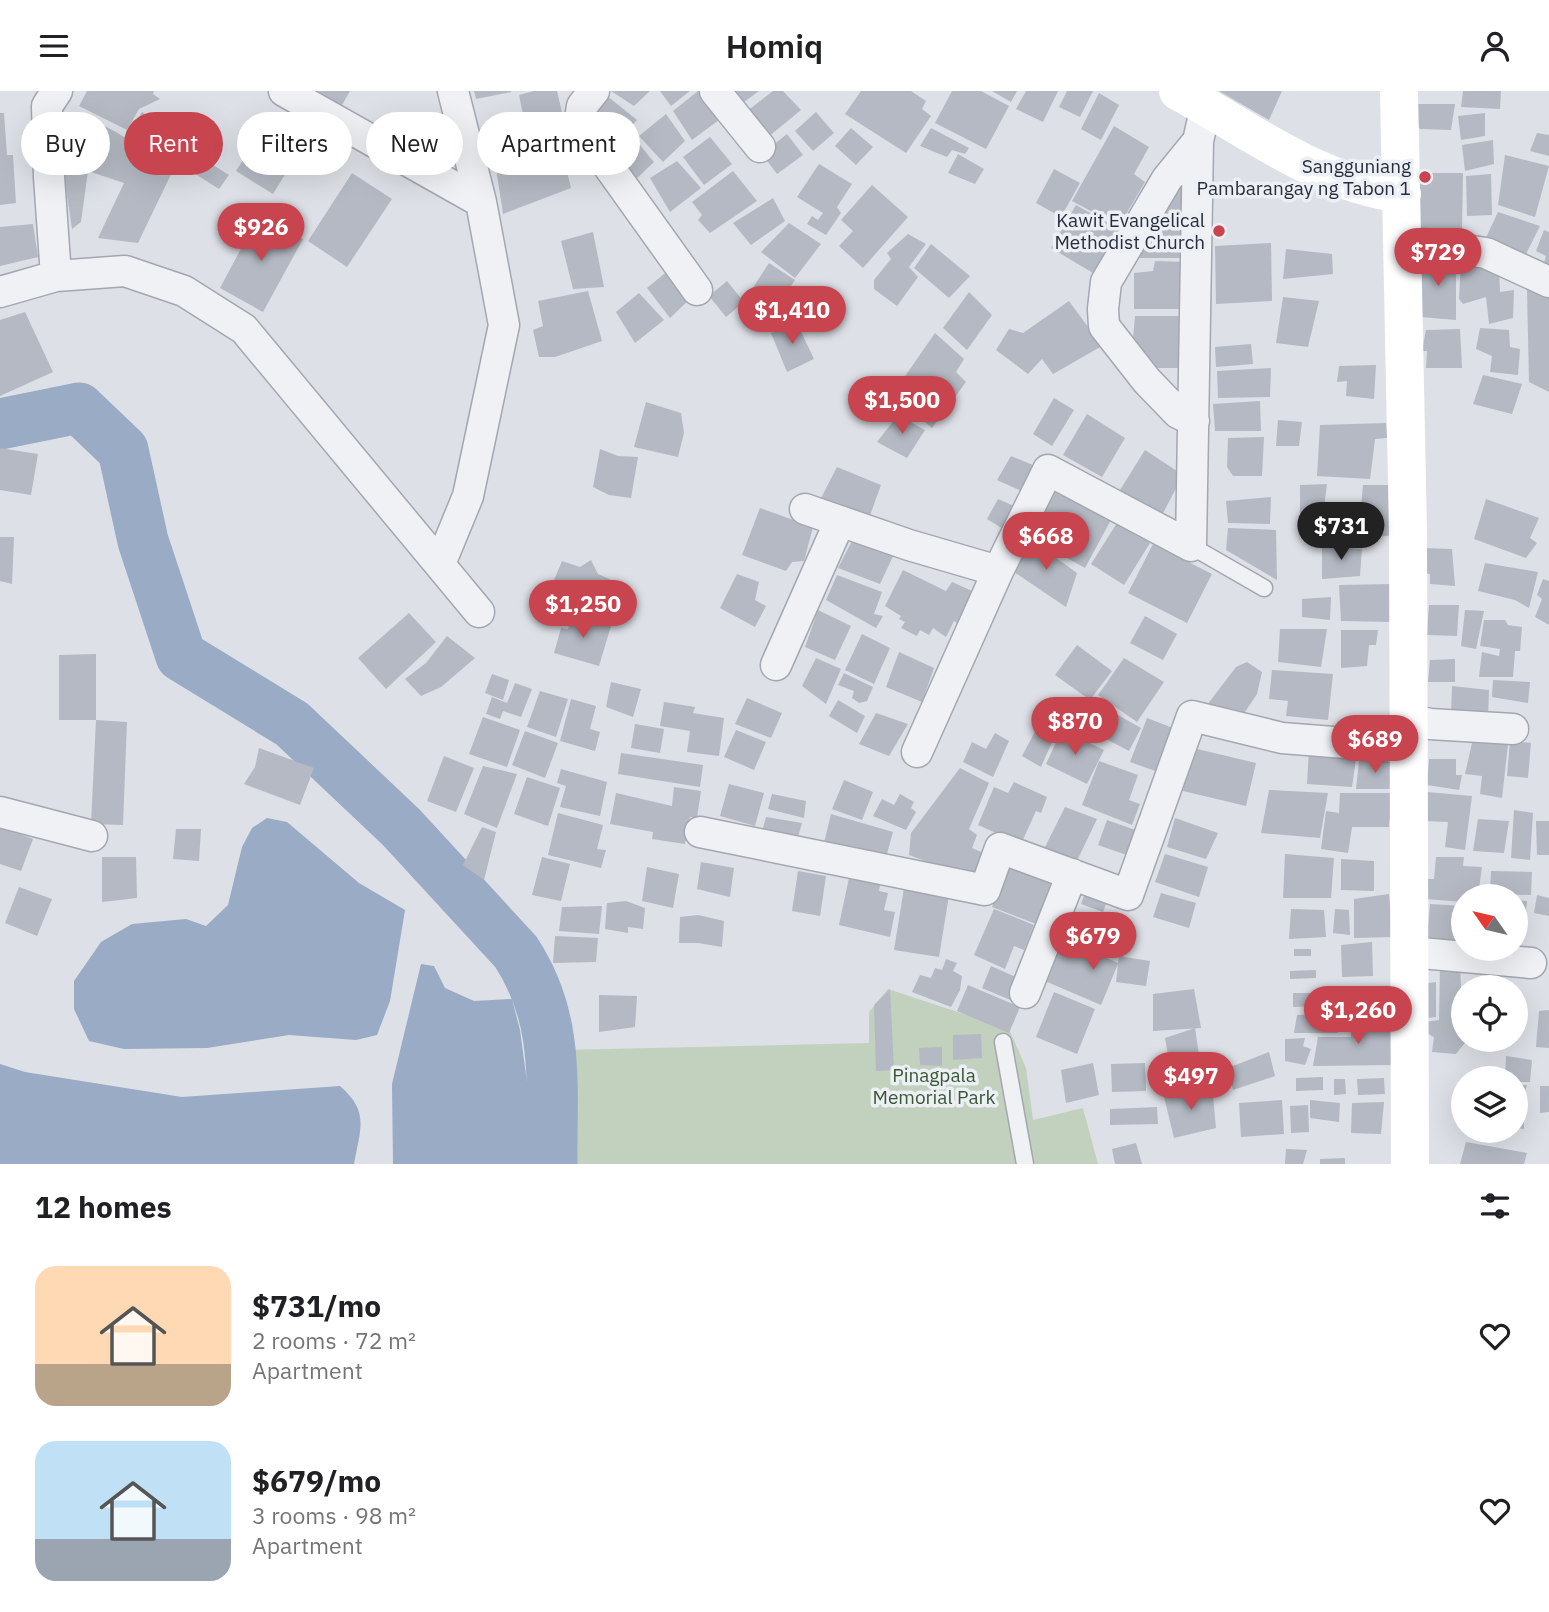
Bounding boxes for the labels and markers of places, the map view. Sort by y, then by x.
place label: Sangguniang Pambarangay ng Tabon 1 [1197,154,1411,200]
marker: Sangguniang Pambarangay ng Tabon 1 [1417,169,1433,185]
pin: $926 [220,204,302,263]
place label: Kawit Evangelical Methodist Church [1054,208,1205,254]
marker: Kawit Evangelical Methodist Church [1211,223,1227,239]
pin: $729 [1397,229,1479,288]
pin: $1,410 [735,287,849,346]
pin: $1,500 [845,377,959,436]
pin: $731 [1300,503,1382,562]
pin: $668 [1005,512,1087,572]
pin: $1,250 [526,581,640,640]
pin: $870 [1034,697,1116,757]
pin: $689 [1334,715,1416,775]
pin: $679 [1052,913,1134,972]
pin: $1,260 [1301,986,1415,1046]
pin: $497 [1150,1053,1232,1112]

